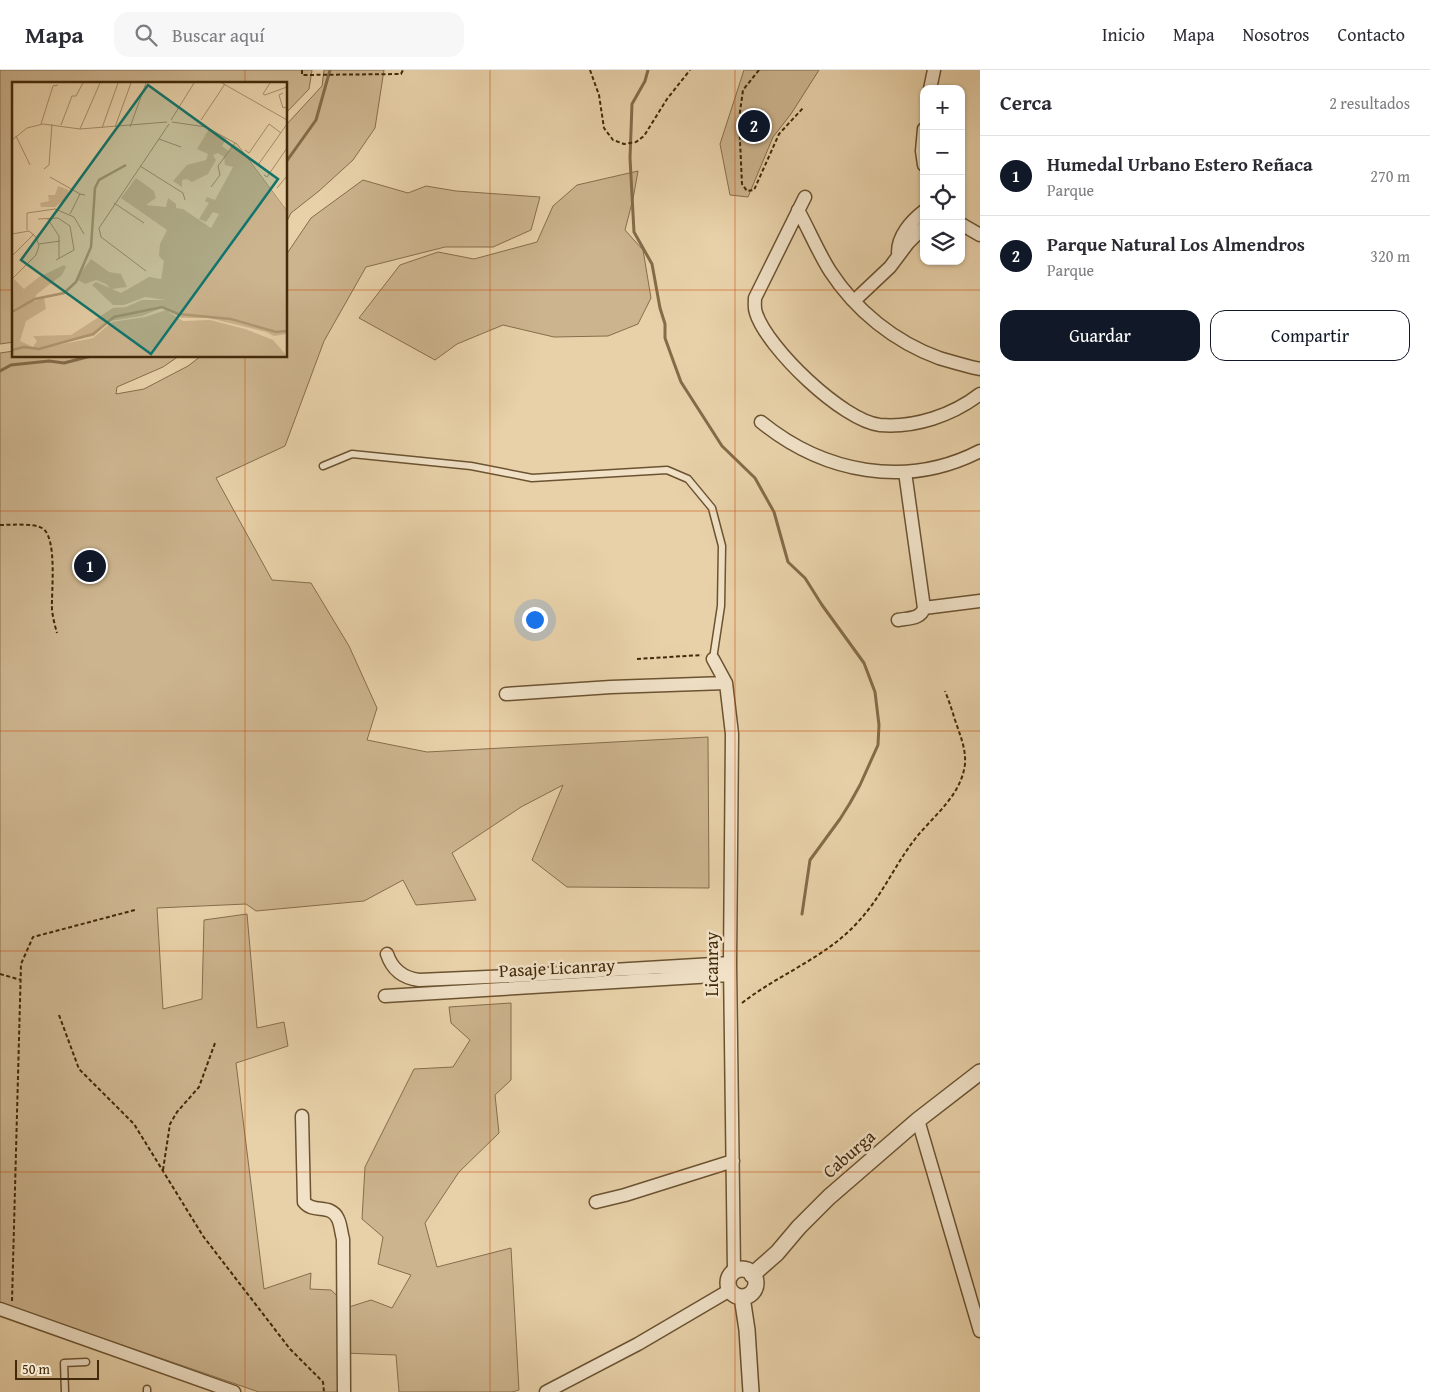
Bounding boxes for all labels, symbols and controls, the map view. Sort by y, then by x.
search box [114,12,464,57]
text: Mapa [25,17,84,52]
icon: search [132,21,160,49]
text: Buscar aquí [172,21,265,49]
text: Inicio [1102,21,1145,48]
text: Mapa [1173,21,1214,48]
text: Nosotros [1242,21,1310,48]
text: Contacto [1338,21,1405,48]
inset map [12,82,288,358]
map controls [920,85,965,265]
button: + [920,85,965,130]
text: Cerca [1000,87,1052,118]
text: 2 resultados [1329,91,1410,115]
pin: 2 [738,107,770,145]
button: − [920,130,965,175]
text: Humedal Urbano Estero Reñaca [1047,150,1313,178]
text: 1 [1012,164,1020,188]
text: 270 m [1370,164,1410,188]
button: locate [920,175,965,220]
text: Parque [1047,178,1094,202]
button: layers [920,220,965,265]
text: Parque Natural Los Almendros [1047,230,1305,258]
text: 2 [1012,244,1020,268]
text: 320 m [1370,244,1410,268]
text: Parque [1047,258,1094,282]
button: Guardar [1000,310,1200,361]
button: Compartir [1210,310,1410,361]
pin: 1 [74,547,106,585]
your location [522,607,548,633]
street label: Licanray [698,931,725,997]
street label: Pasaje Licanray [498,951,616,984]
street label: Caburga [816,1123,881,1184]
scale bar [15,1357,99,1380]
text: 50 m [22,1359,50,1379]

